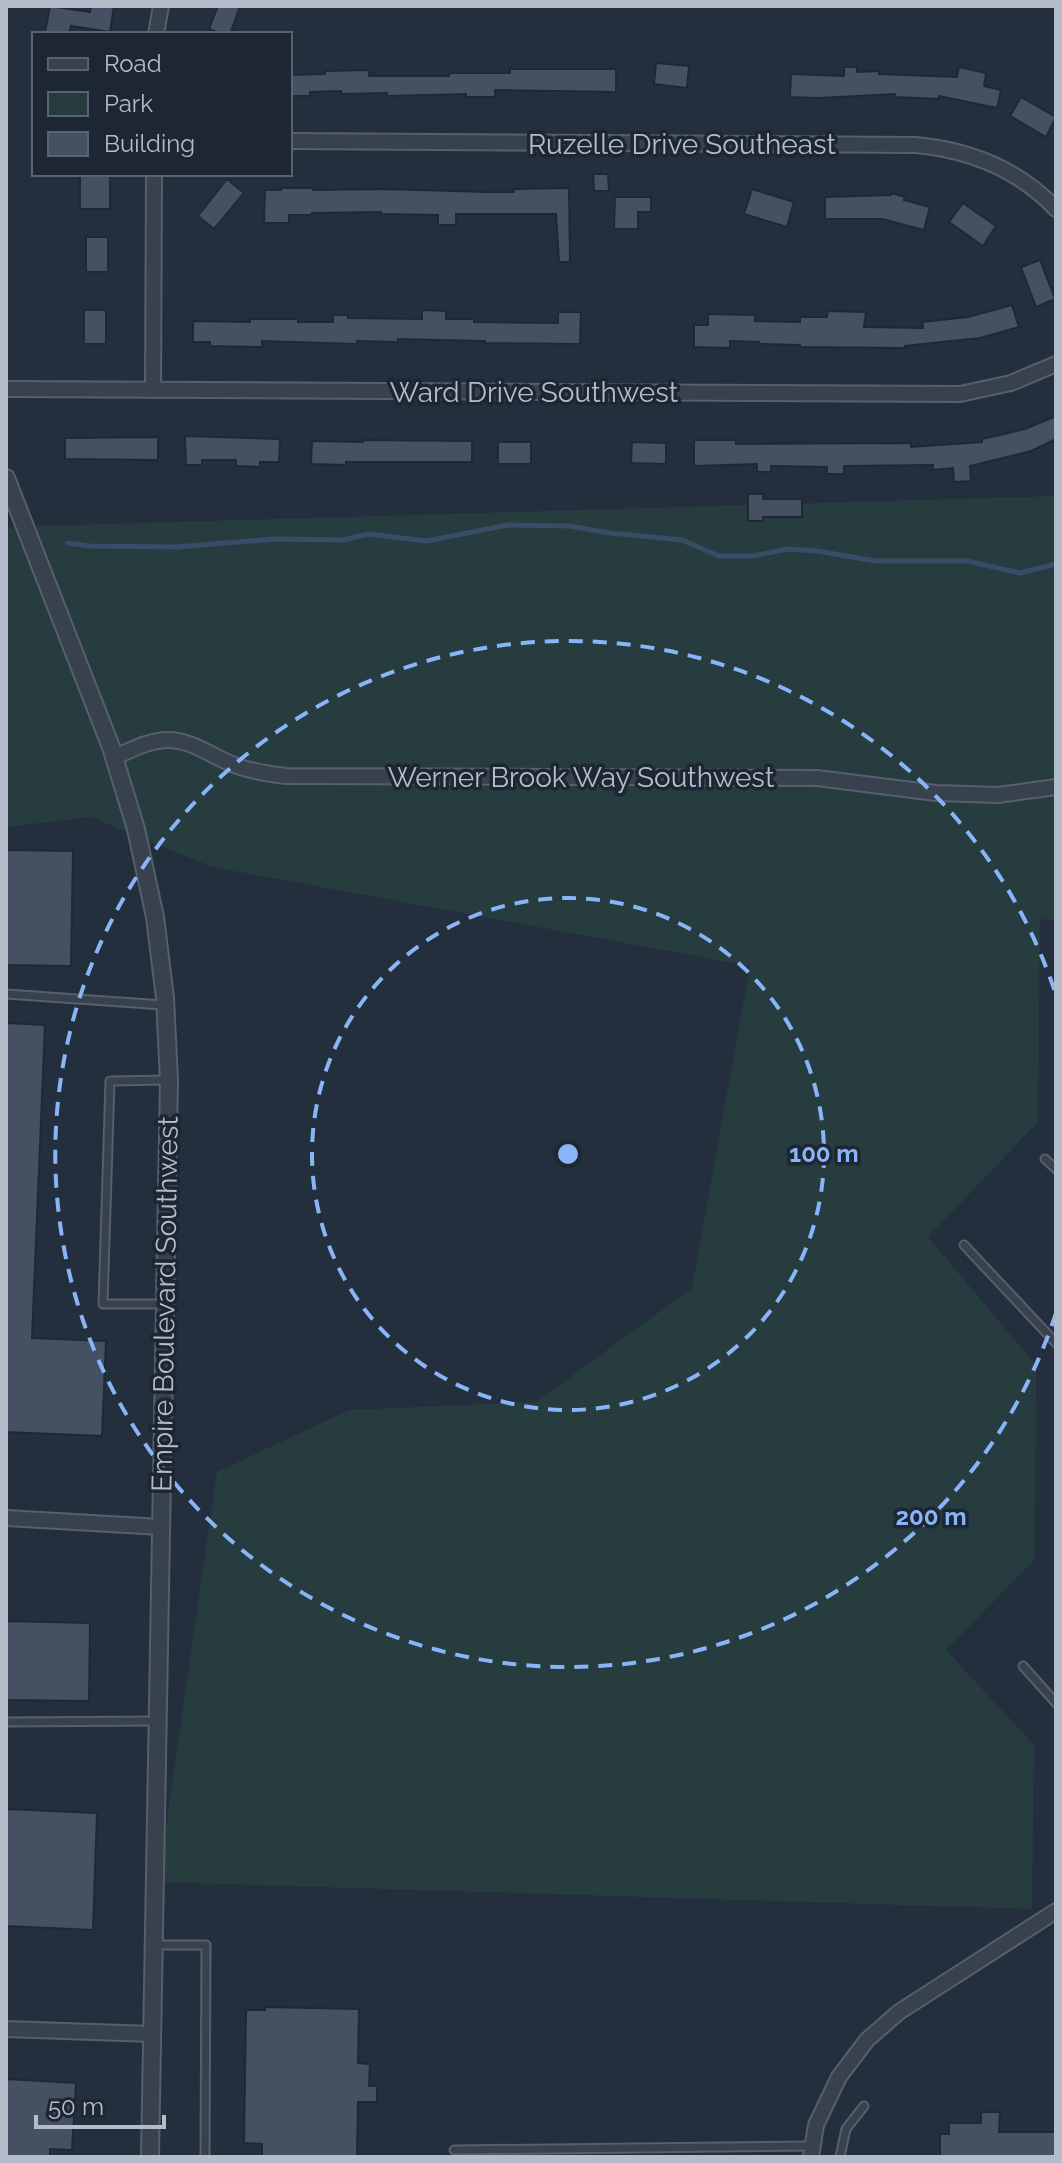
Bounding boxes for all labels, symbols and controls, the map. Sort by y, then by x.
legend [32,32,292,176]
text: Road [104,49,162,78]
text: Park [104,89,153,118]
street label: Ruzelle Drive Southeast [528,128,837,161]
text: Building [104,129,195,158]
street label: Ward Drive Southwest [390,376,679,409]
street label: Werner Brook Way Southwest [388,761,775,794]
street label: Empire Boulevard Southwest [145,1115,185,1492]
text: 100 m [789,1139,859,1168]
centre of rings [554,1140,582,1168]
text: 200 m [895,1502,967,1531]
scale bar [36,2079,164,2129]
text: 50 m [48,2092,104,2121]

